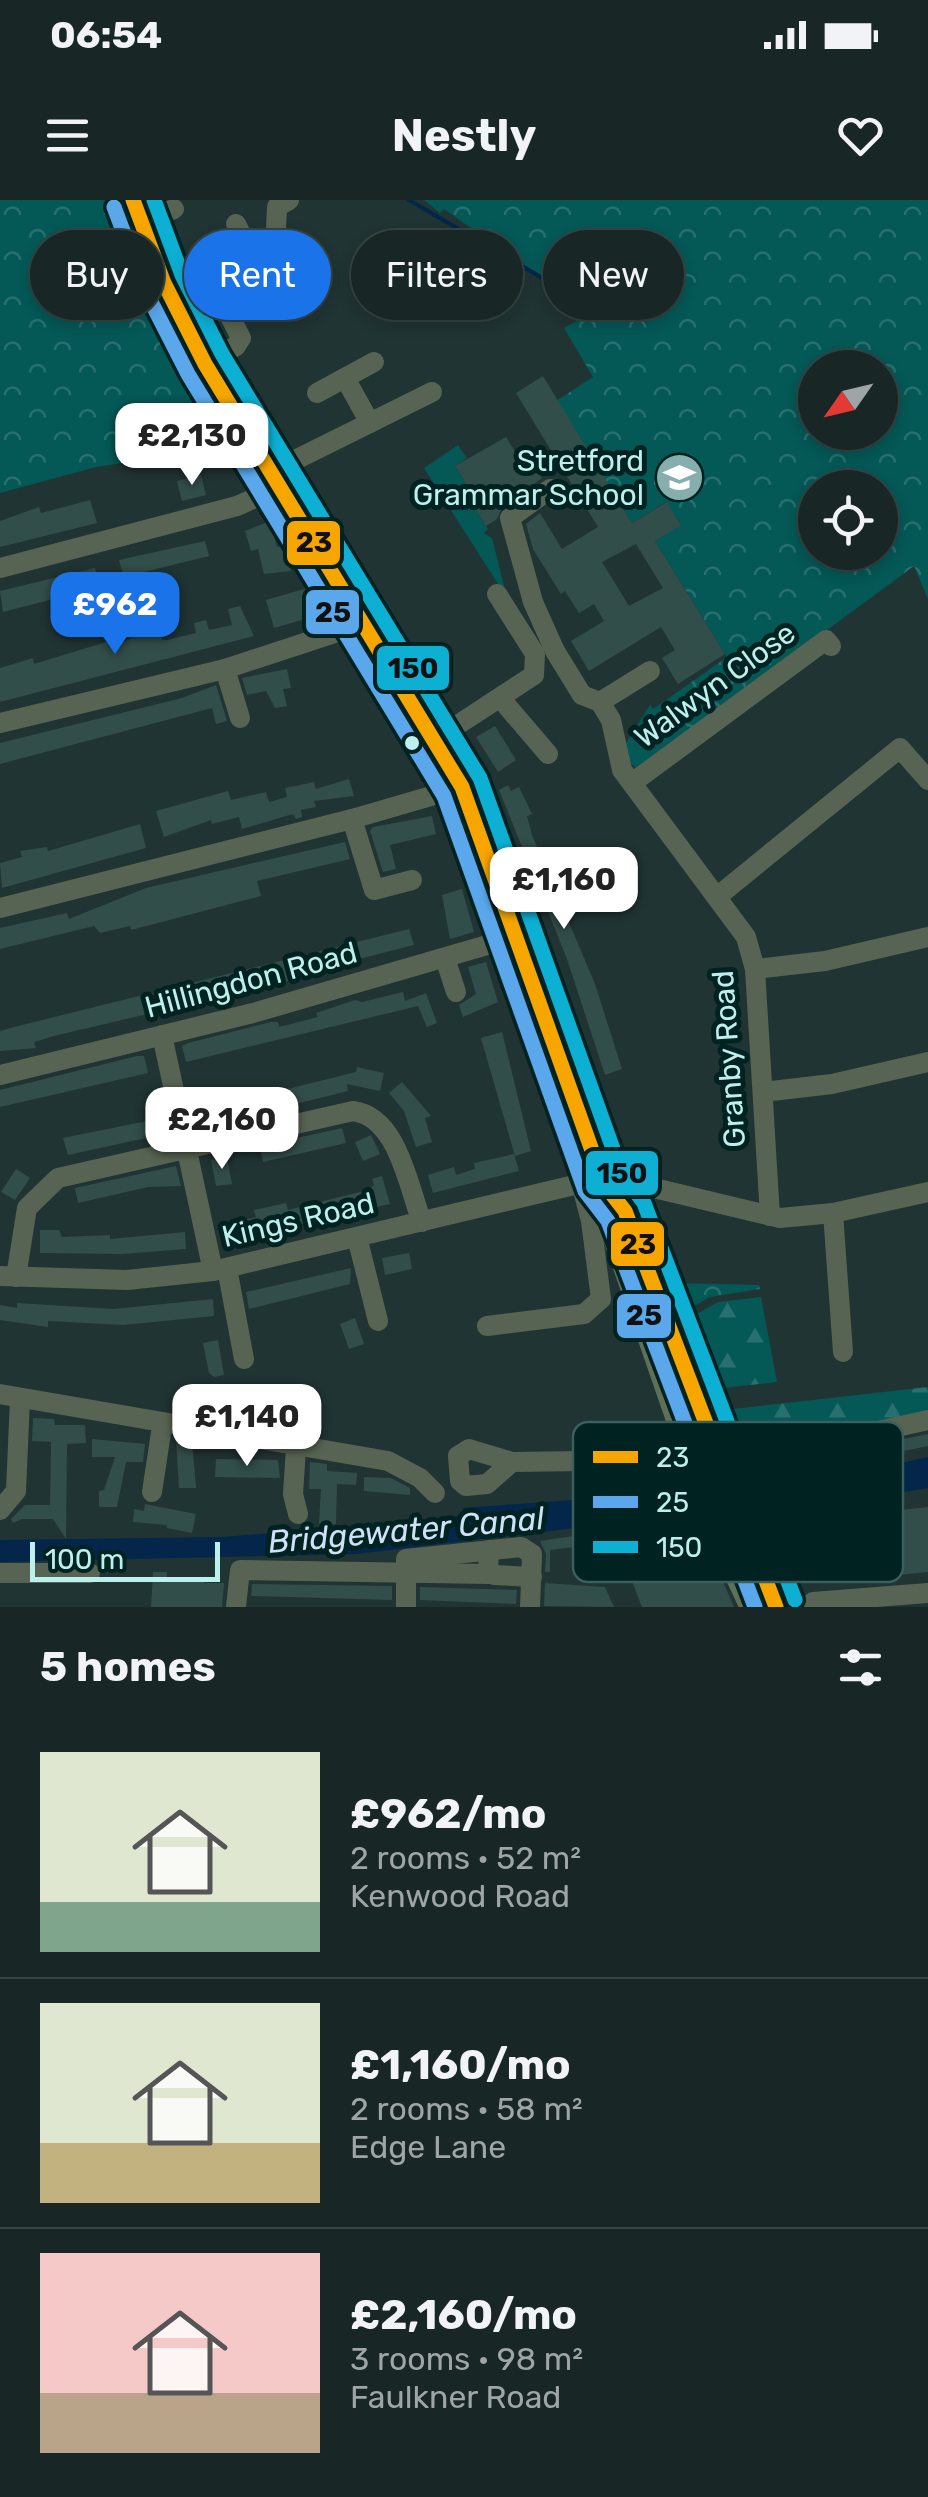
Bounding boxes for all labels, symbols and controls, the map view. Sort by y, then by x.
text: 06:54 [50,12,162,58]
icon: menu [40,108,95,163]
icon: heart [833,108,888,163]
text: Nestly [392,109,536,162]
chip: Buy [30,230,164,320]
chip: Rent [184,230,331,320]
chip: Filters [351,230,523,320]
chip: New [543,230,684,320]
north arrow [798,350,898,450]
map controls [798,350,898,570]
pin: £2,130 [111,403,273,488]
text: £2,130 [137,416,247,454]
place label: Stretford Grammar School [413,443,644,513]
school or university icon: Stretford Grammar School [653,452,705,504]
button: locate [798,470,898,570]
line badge: 23 [285,519,342,567]
text: 23 [296,526,332,559]
pin: £962 [56,572,174,657]
text: £962 [72,585,158,623]
line badge: 25 [304,588,361,636]
text: 25 [315,596,351,629]
street label: Walwyn Close [628,615,802,755]
line badge: 150 [375,644,451,692]
text: 150 [387,652,439,685]
unlabelled marker [402,733,422,753]
pin: £1,160 [483,847,645,932]
text: £1,160 [512,860,616,898]
street label: Hillingdon Road [141,934,361,1026]
street label: Granby Road [705,969,753,1149]
pin: £2,160 [141,1087,303,1172]
text: £2,160 [167,1100,277,1138]
line badge: 150 [584,1149,660,1197]
text: 150 [596,1157,648,1190]
street label: Kings Road [218,1185,378,1255]
line badge: 23 [609,1220,666,1268]
text: 23 [620,1228,656,1261]
line badge: 25 [615,1292,673,1340]
text: 25 [626,1299,662,1332]
pin: £1,140 [166,1384,328,1469]
text: £1,140 [194,1397,300,1435]
legend [573,1422,903,1582]
text: 23 [656,1441,689,1474]
text: 25 [656,1486,689,1519]
water label: Bridgewater Canal [266,1499,547,1561]
text: 150 [656,1531,702,1564]
scale bar [30,1537,220,1582]
text: 100 m [45,1543,124,1576]
icon: filters [833,1640,888,1695]
text: 5 homes [40,1642,216,1692]
text: £962/mo [350,1789,546,1839]
icon: home [120,1792,240,1912]
text: 2 rooms · 52 m² [350,1839,581,1877]
text: Kenwood Road [350,1877,570,1915]
text: £1,160/mo [350,2040,571,2090]
icon: home [120,2043,240,2163]
text: 2 rooms · 58 m² [350,2090,583,2128]
text: Edge Lane [350,2128,506,2166]
text: £2,160/mo [350,2290,577,2340]
icon: home [120,2293,240,2413]
text: 3 rooms · 98 m² [350,2340,583,2378]
text: Faulkner Road [350,2378,561,2416]

